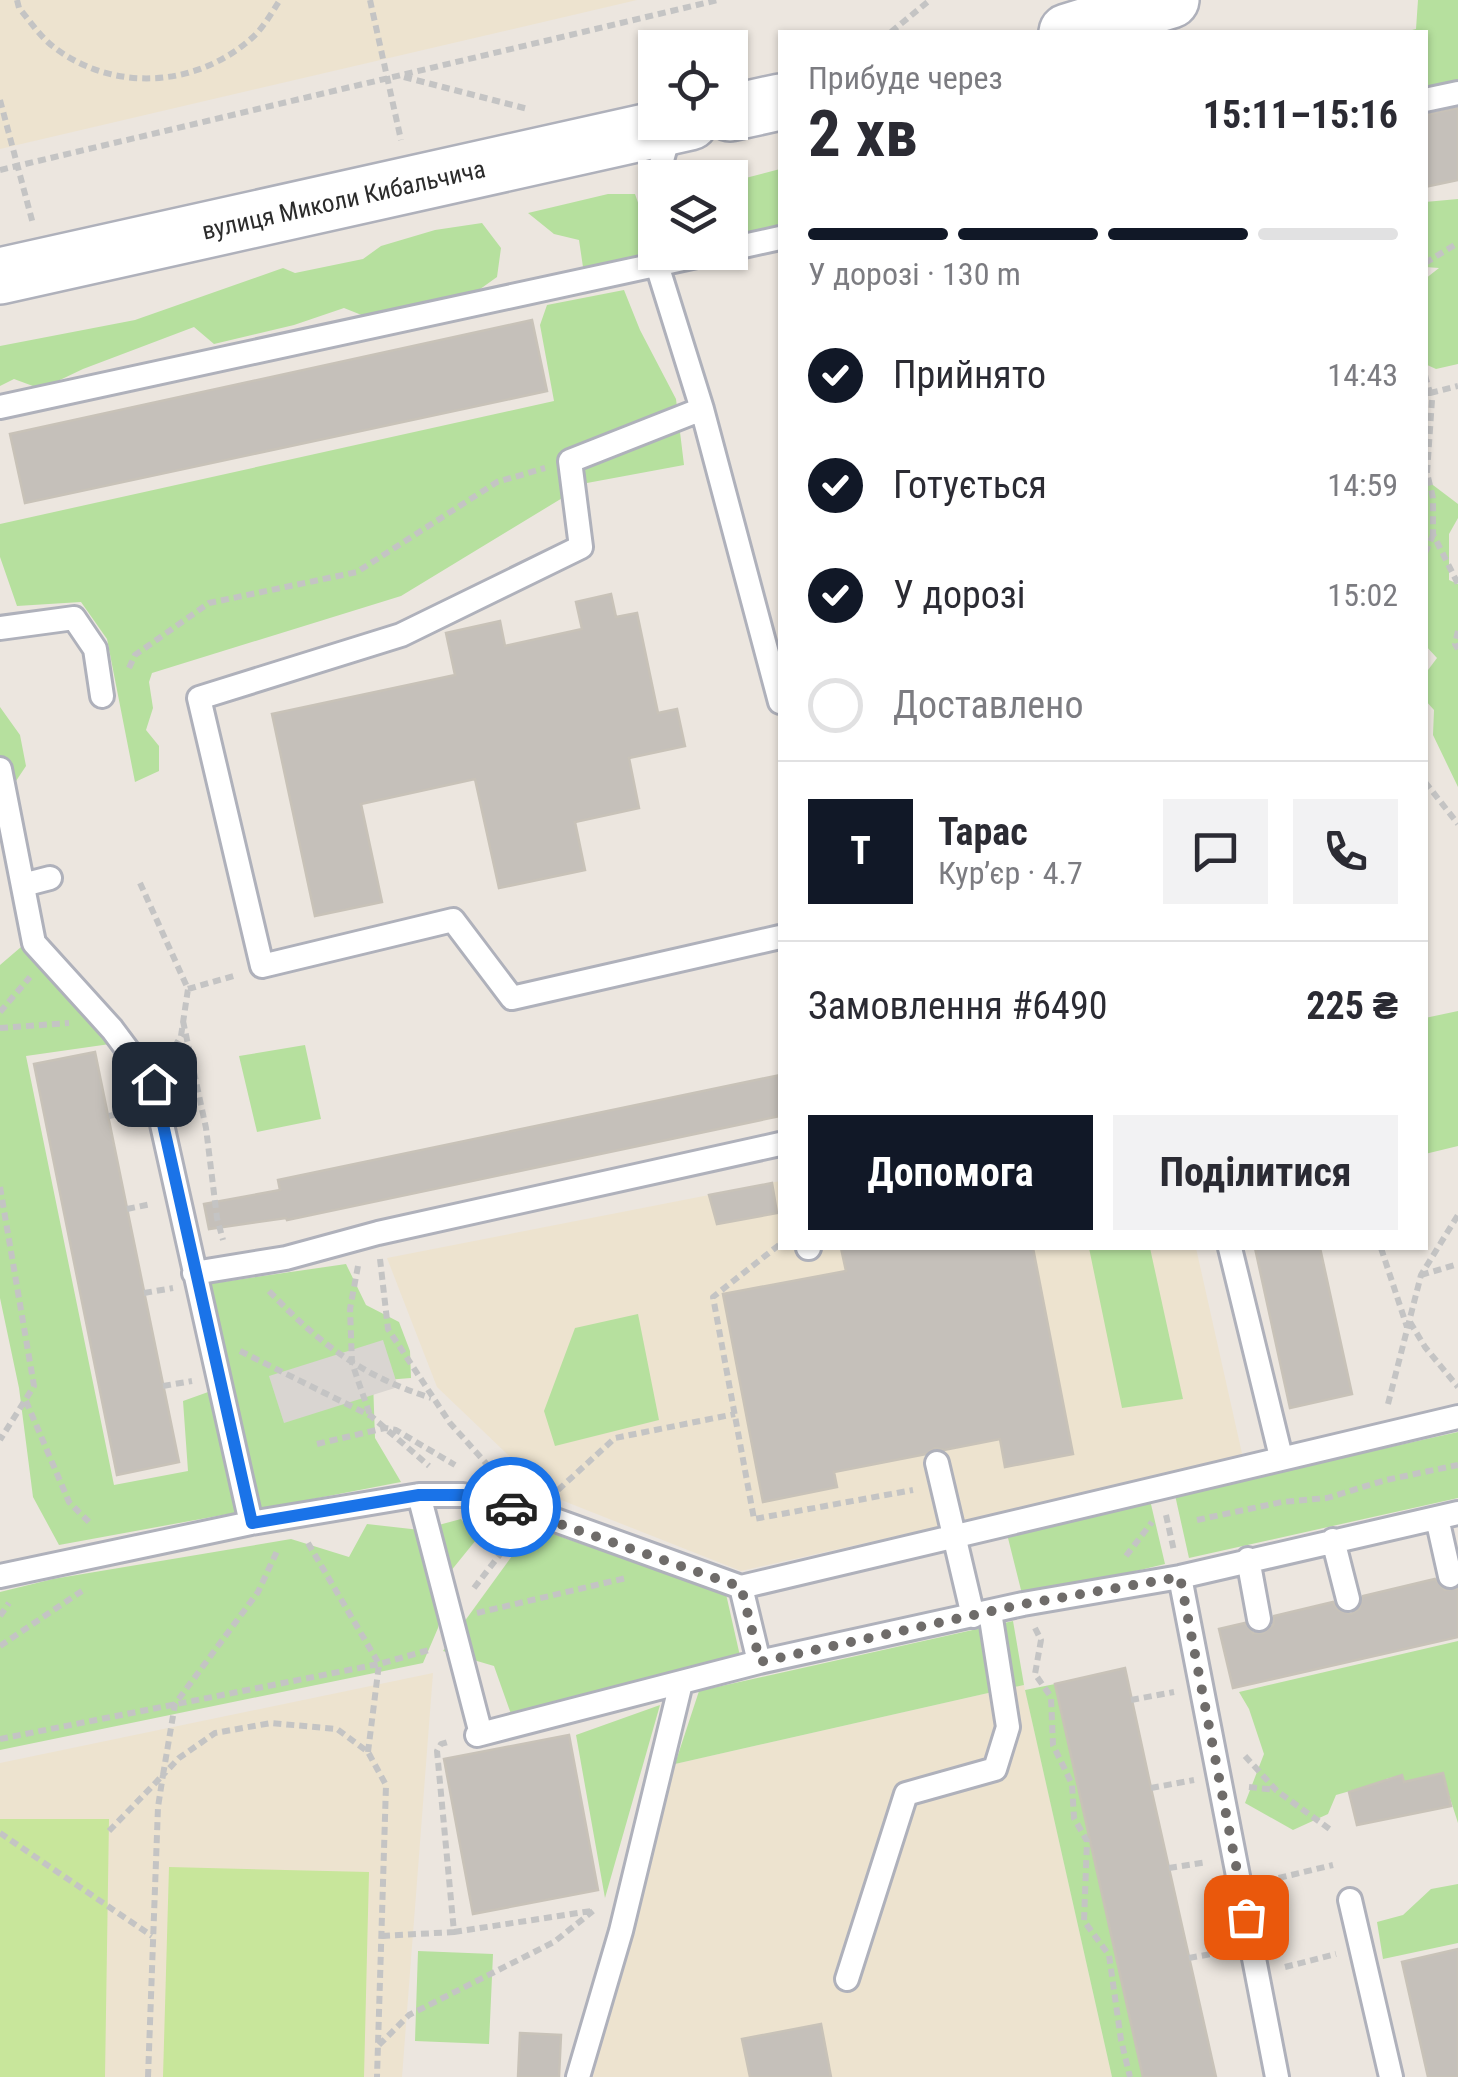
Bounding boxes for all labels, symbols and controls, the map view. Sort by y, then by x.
map controls [638,30,748,270]
button: locate [638,30,748,140]
text: Прибуде через [808,59,1003,97]
text: 15:11–15:16 [1203,93,1398,137]
text: 2 хв [808,96,918,172]
street label: вулиця Миколи Кибальчича [199,154,488,245]
button: layers [638,160,748,270]
text: У дорозі · 130 m [808,255,1021,293]
icon: check [808,348,863,403]
text: Прийнято [893,353,1046,397]
text: 14:43 [1327,356,1398,394]
icon: check [808,458,863,513]
text: Готується [893,463,1047,507]
text: 14:59 [1327,466,1398,504]
icon: check [808,568,863,623]
text: У дорозі [893,573,1026,617]
text: 15:02 [1327,576,1398,614]
text: Доставлено [893,683,1084,727]
button: chat [1163,799,1268,904]
button: phone [1293,799,1398,904]
text: Тарас [938,810,1028,854]
text: Т [850,829,871,873]
text: Кур’єр · 4.7 [938,854,1083,892]
text: Замовлення #6490 [808,984,1107,1028]
text: 225 ₴ [1306,984,1398,1028]
pin [112,1042,197,1127]
icon: home [127,1057,182,1112]
button: Допомога [808,1115,1093,1230]
button: Поділитися [1113,1115,1398,1230]
courier [461,1457,561,1557]
icon: car [484,1480,539,1535]
pin [1204,1875,1289,1960]
icon: bag [1219,1890,1274,1945]

